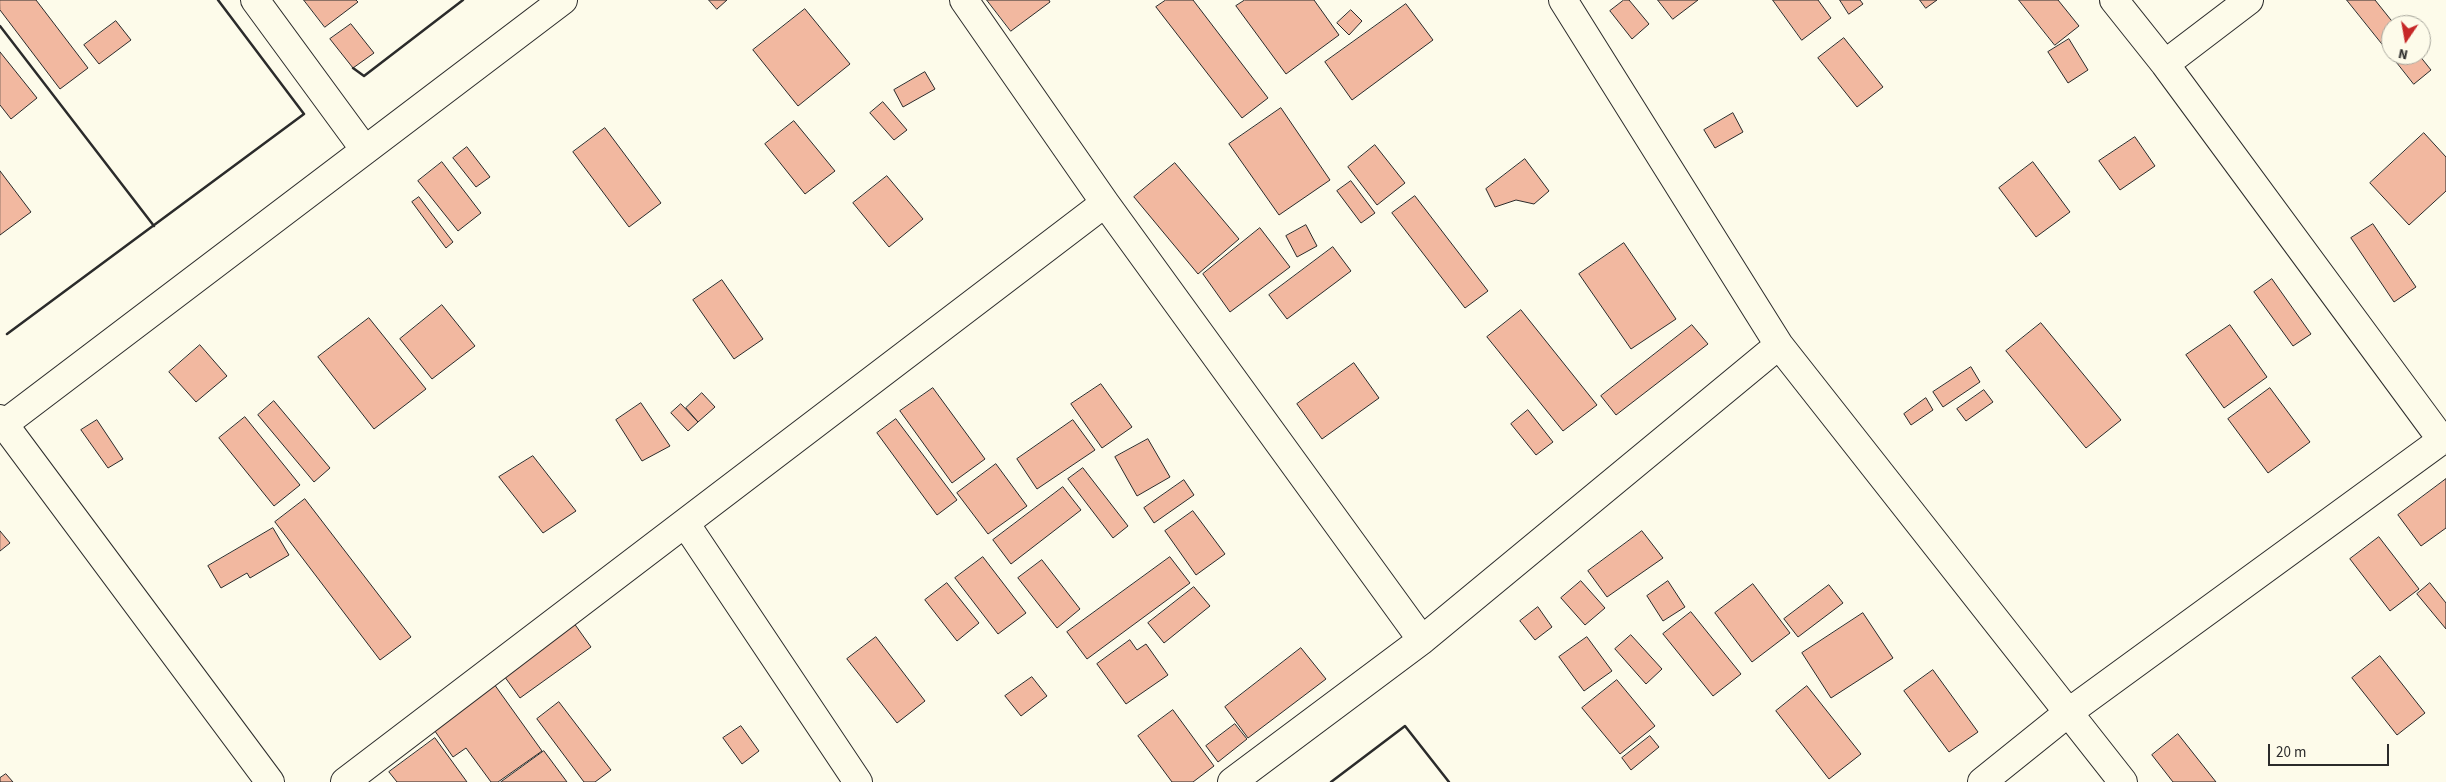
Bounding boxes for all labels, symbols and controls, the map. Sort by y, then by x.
north arrow [2381,15,2431,65]
text: N [2396,43,2410,64]
scale bar [2271,734,2392,766]
text: 20 m [2276,742,2306,763]

